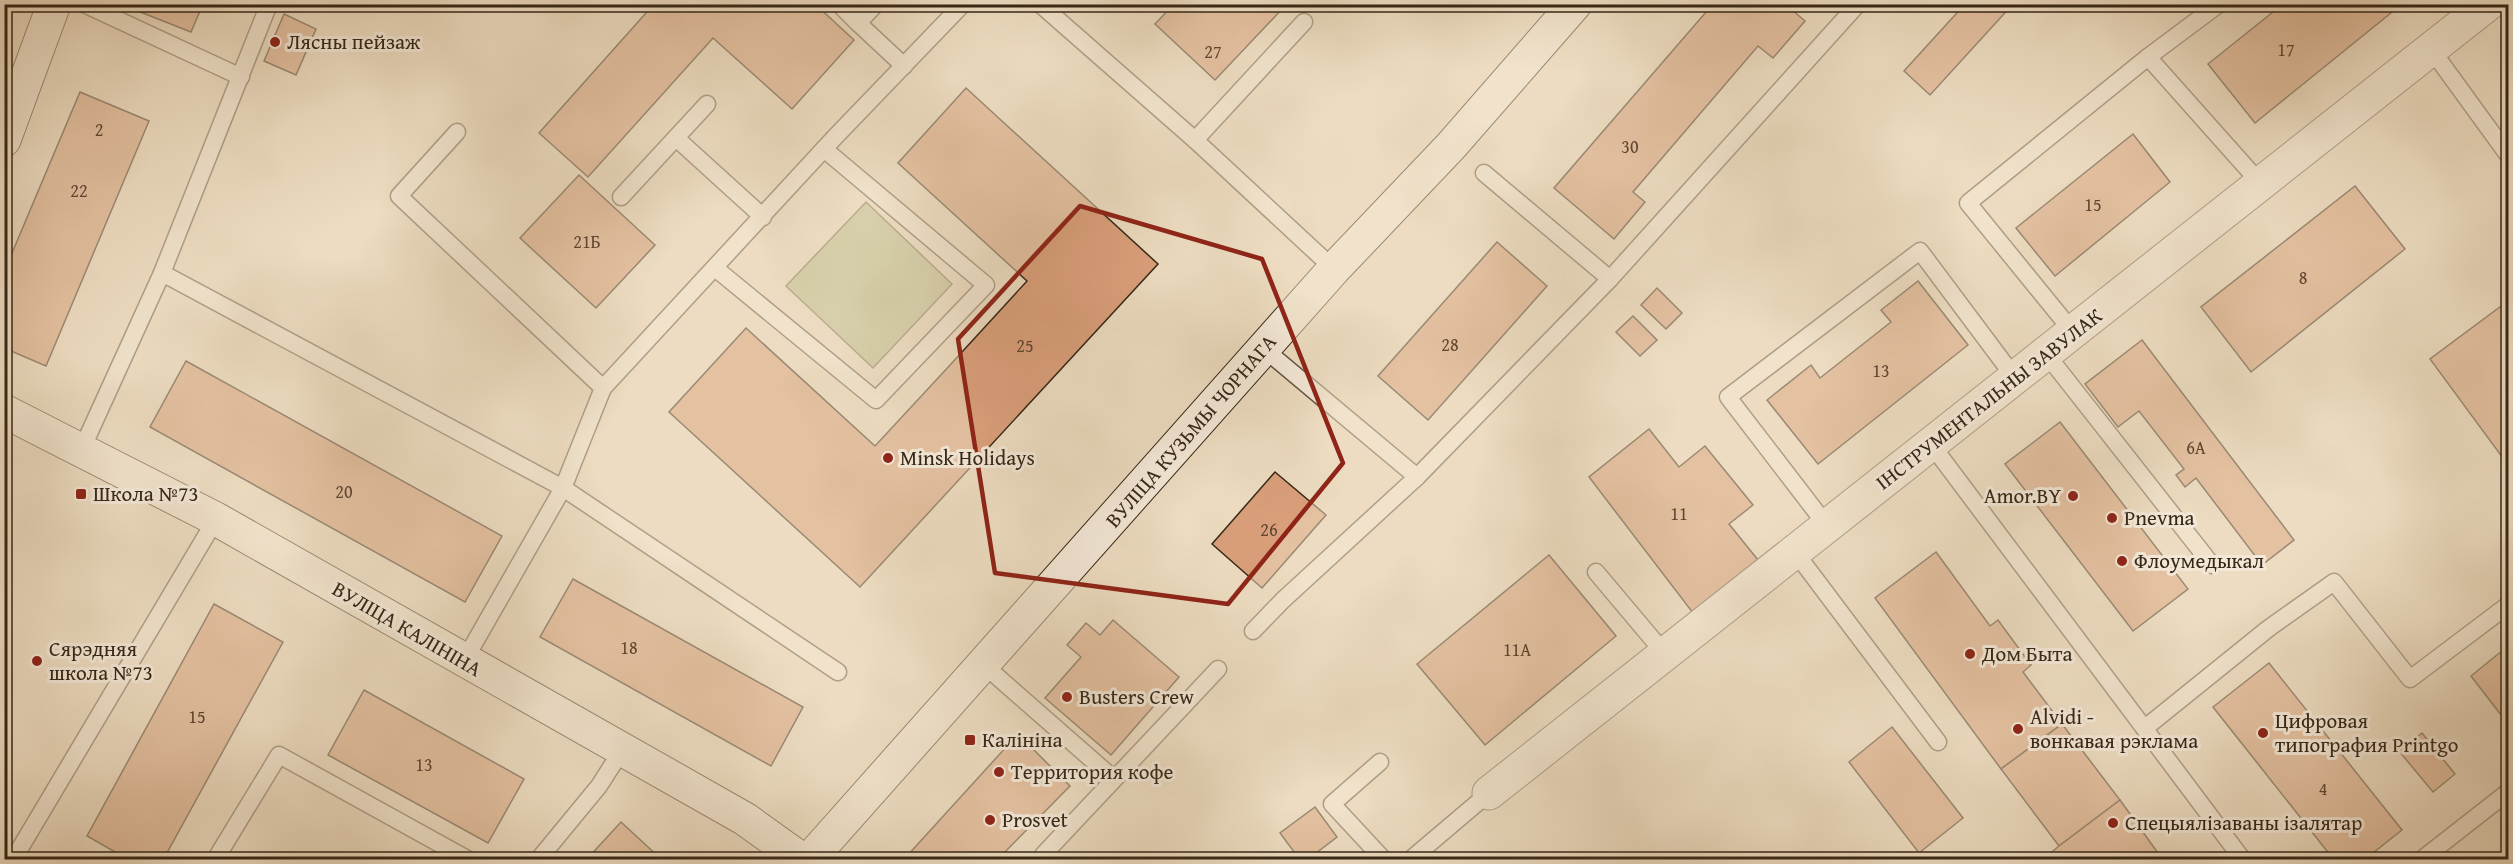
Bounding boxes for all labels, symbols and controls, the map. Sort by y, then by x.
place label: Лясны пейзаж [287,26,421,57]
marker: Лясны пейзаж [268,35,282,49]
house number: 17 [2277,36,2295,63]
house number: 27 [1204,38,1222,65]
house number: 2 [95,116,103,143]
house number: 30 [1621,133,1639,160]
house number: 22 [70,177,88,204]
house number: 15 [2084,191,2102,218]
house number: 21Б [573,228,601,255]
house number: 8 [2299,264,2307,291]
street label: ІНСТРУМЕНТАЛЬНЫ ЗАВУЛАК [1869,300,2109,497]
street label: ВУЛІЦА КУЗЬМЫ ЧОРНАГА [1098,327,1284,534]
house number: 28 [1441,331,1459,358]
house number: 25 [1016,332,1034,359]
house number: 13 [1872,357,1890,384]
house number: 6А [2186,434,2206,461]
place label: Minsk Holidays [900,442,1035,473]
marker: Minsk Holidays [881,451,895,465]
place label: Школа №73 [93,478,199,509]
house number: 20 [335,478,353,505]
place label: Amor.BY [1984,480,2061,511]
marker: Школа №73 [74,487,88,501]
marker: Amor.BY [2066,489,2080,503]
house number: 11 [1670,500,1688,527]
place label: Pnevma [2124,502,2195,533]
marker: Pnevma [2105,511,2119,525]
house number: 26 [1260,516,1278,543]
place label: Флоумедыкал [2134,545,2265,576]
marker: Флоумедыкал [2115,554,2129,568]
street label: ВУЛІЦА КАЛІНІНА [327,573,488,684]
place label: Сярэдняя школа №73 [49,633,153,688]
house number: 18 [620,634,638,661]
house number: 11А [1503,636,1531,663]
place label: Дом Быта [1981,638,2073,669]
marker: Дом Быта [1963,647,1977,661]
marker: Сярэдняя школа №73 [30,654,44,668]
place label: Busters Crew [1079,681,1194,712]
marker: Busters Crew [1060,690,1074,704]
place label: Alvidi - вонкавая рэклама [2030,701,2198,756]
house number: 15 [188,703,206,730]
place label: Цифровая типография Printgo [2275,705,2458,760]
marker: Alvidi - вонкавая рэклама [2011,722,2025,736]
place label: Калініна [982,724,1063,755]
marker: Цифровая типография Printgo [2256,726,2270,740]
marker: Калініна [963,733,977,747]
house number: 13 [415,751,433,778]
place label: Территория кофе [1011,756,1173,787]
marker: Территория кофе [992,765,1006,779]
house number: 4 [2319,775,2327,802]
place label: Prosvet [1002,804,1068,835]
place label: Спецыялізаваны ізалятар [2125,807,2362,838]
marker: Prosvet [983,813,997,827]
marker: Спецыялізаваны ізалятар [2106,816,2120,830]

